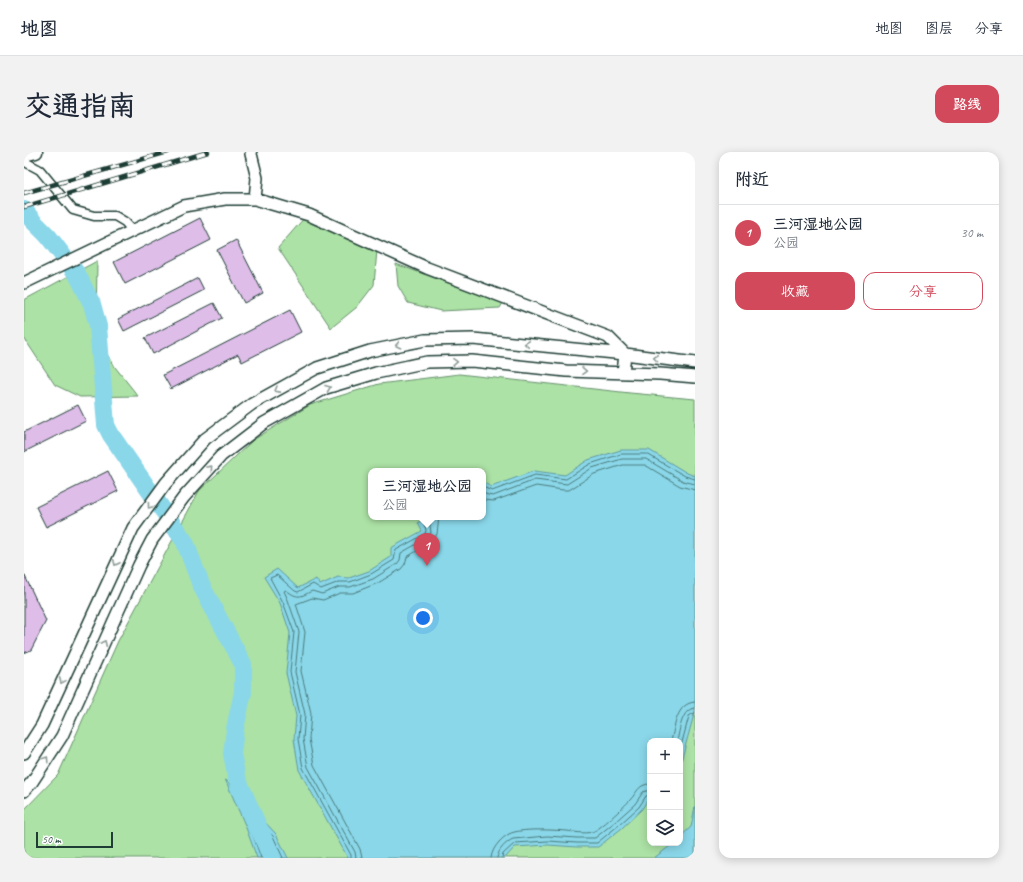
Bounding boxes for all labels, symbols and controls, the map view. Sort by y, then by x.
text: 地图 [20,17,58,41]
text: 地图 [875,20,903,37]
text: 图层 [925,20,953,37]
text: 分享 [975,20,1003,37]
button: 路线 [935,85,999,123]
text: 交通指南 [24,88,136,123]
text: 附近 [735,169,769,190]
text: 三河湿地公园 [773,215,863,234]
text: 1 [745,225,751,241]
text: 30 m [961,225,983,241]
text: 公园 [773,235,799,251]
button: 收藏 [735,272,855,310]
button: 分享 [863,272,983,310]
one-way arrow [524,340,530,349]
one-way arrow [395,341,401,349]
one-way arrow [653,354,659,363]
one-way arrow [452,357,458,366]
one-way arrow [581,367,587,376]
one-way arrow [324,385,332,393]
one-way arrow [274,386,281,393]
one-way arrow [205,465,212,473]
popup [368,468,486,520]
text: 三河湿地公园 [382,477,472,496]
text: 公园 [382,497,408,513]
one-way arrow [148,501,155,508]
pin: 1 [414,533,440,566]
one-way arrow [113,559,121,567]
your location [413,608,433,628]
one-way arrow [99,640,107,647]
one-way arrow [58,678,66,685]
map controls [647,738,683,846]
button: + [647,738,683,774]
one-way arrow [42,757,49,764]
button: − [647,774,683,810]
button: layers [647,810,683,846]
scale bar [36,830,113,849]
text: 50 m [42,832,61,846]

